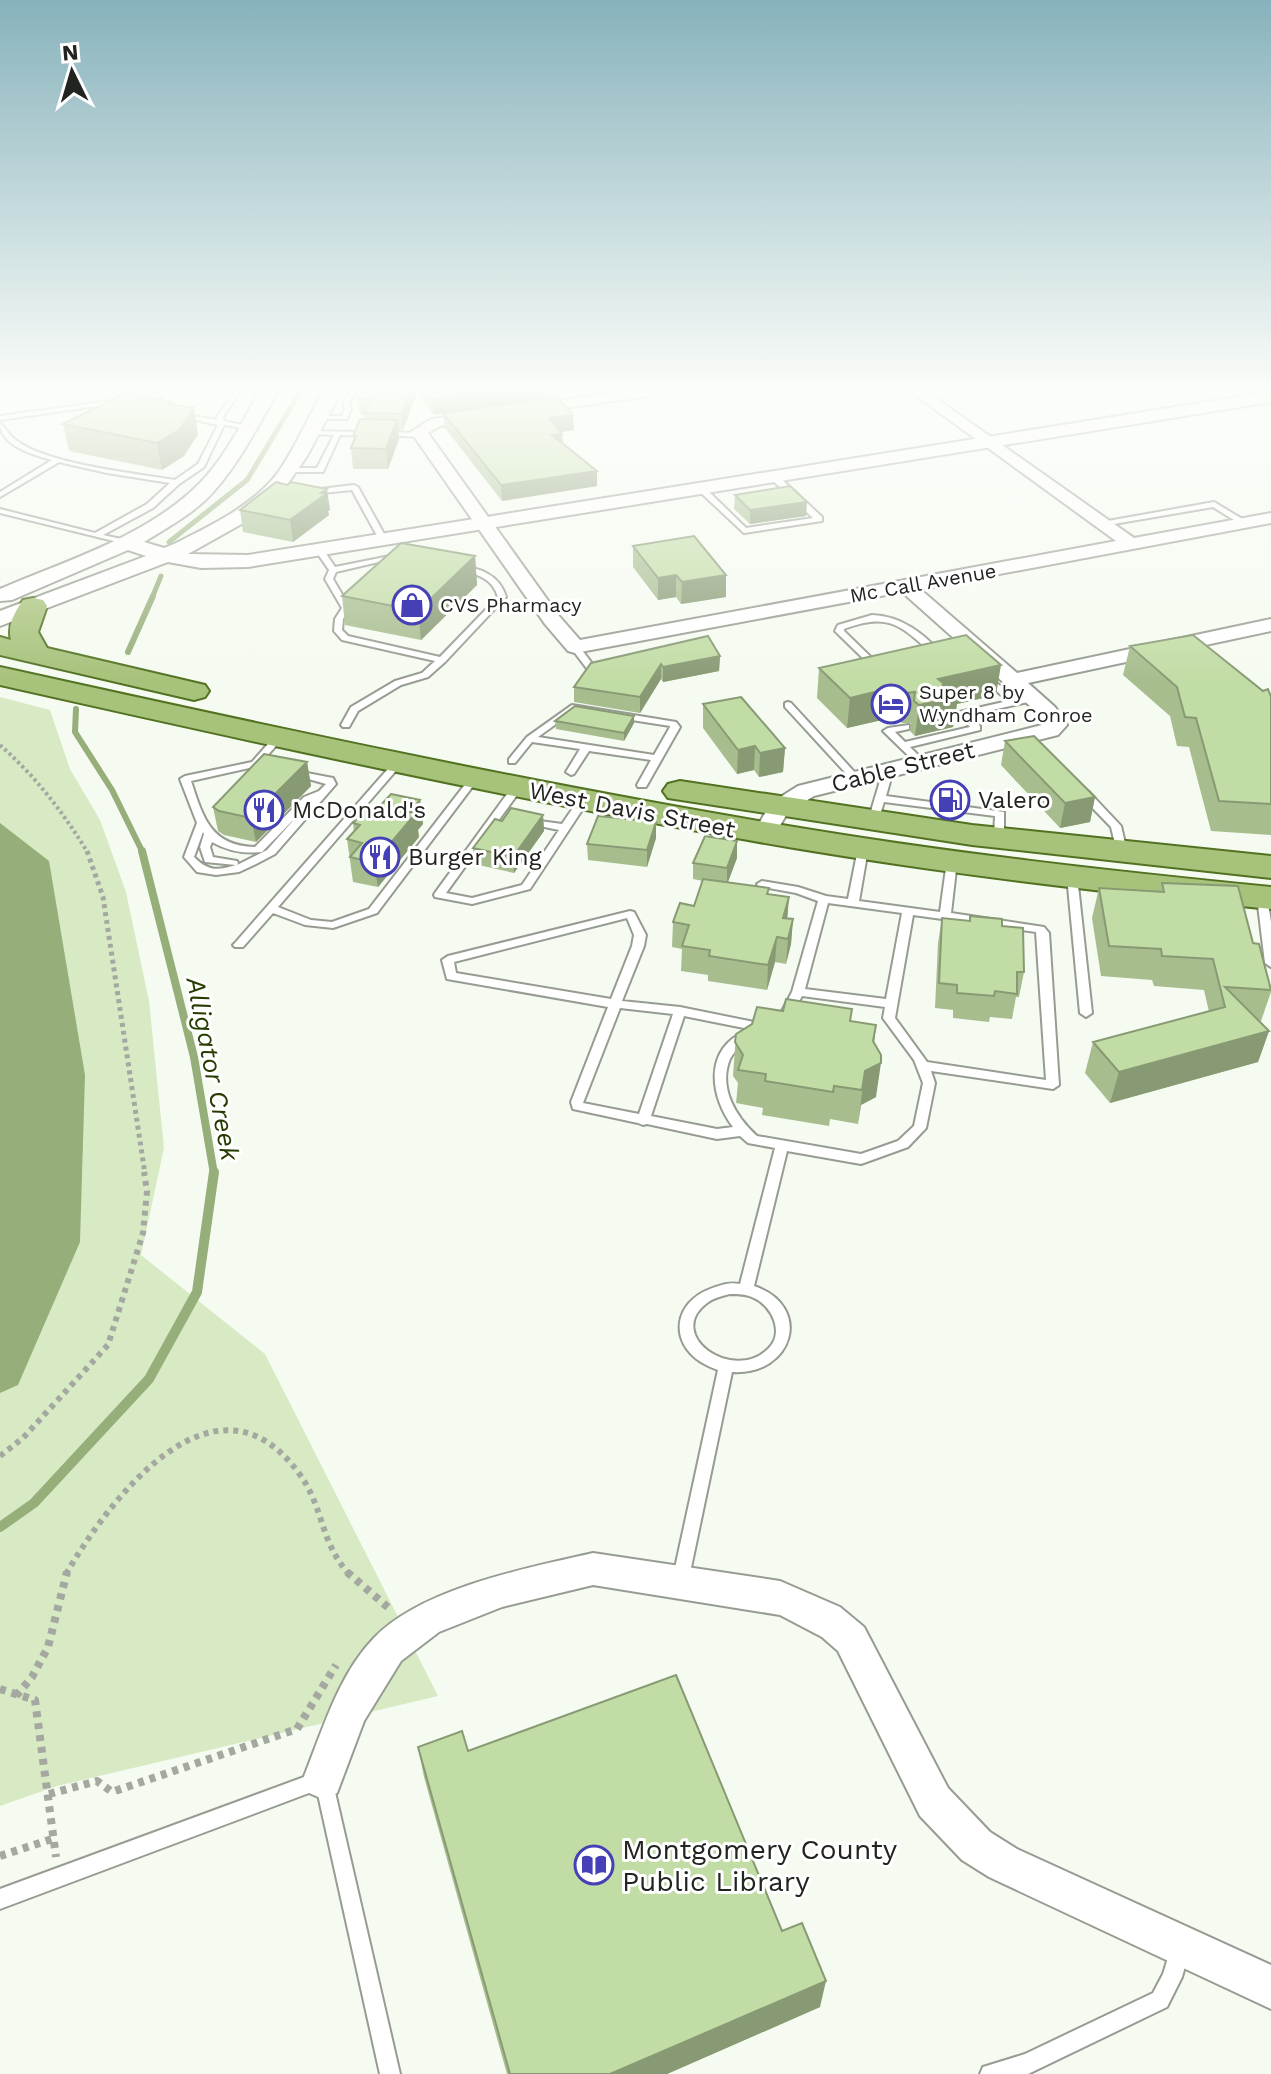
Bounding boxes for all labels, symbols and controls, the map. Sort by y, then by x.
north arrow [32,32,112,112]
text: N [61,39,80,66]
street label: Mc Call Avenue [848,558,998,608]
shop icon: CVS Pharmacy [391,584,433,626]
place label: CVS Pharmacy [440,593,582,617]
place label: Super 8 by Wyndham Conroe [919,680,1093,727]
hotel icon: Super 8 by Wyndham Conroe [870,683,912,725]
street label: Cable Street [828,736,978,798]
street label: West Davis Street [527,776,737,844]
fuel station icon: Valero [929,779,971,821]
place label: Valero [978,786,1051,814]
restaurant icon: McDonald's [243,789,285,831]
place label: McDonald's [292,796,426,824]
restaurant icon: Burger King [359,836,401,878]
place label: Burger King [408,843,542,871]
water label: Alligator Creek [180,974,246,1164]
place label: Montgomery County Public Library [622,1833,898,1898]
library icon: Montgomery County Public Library [573,1844,615,1886]

